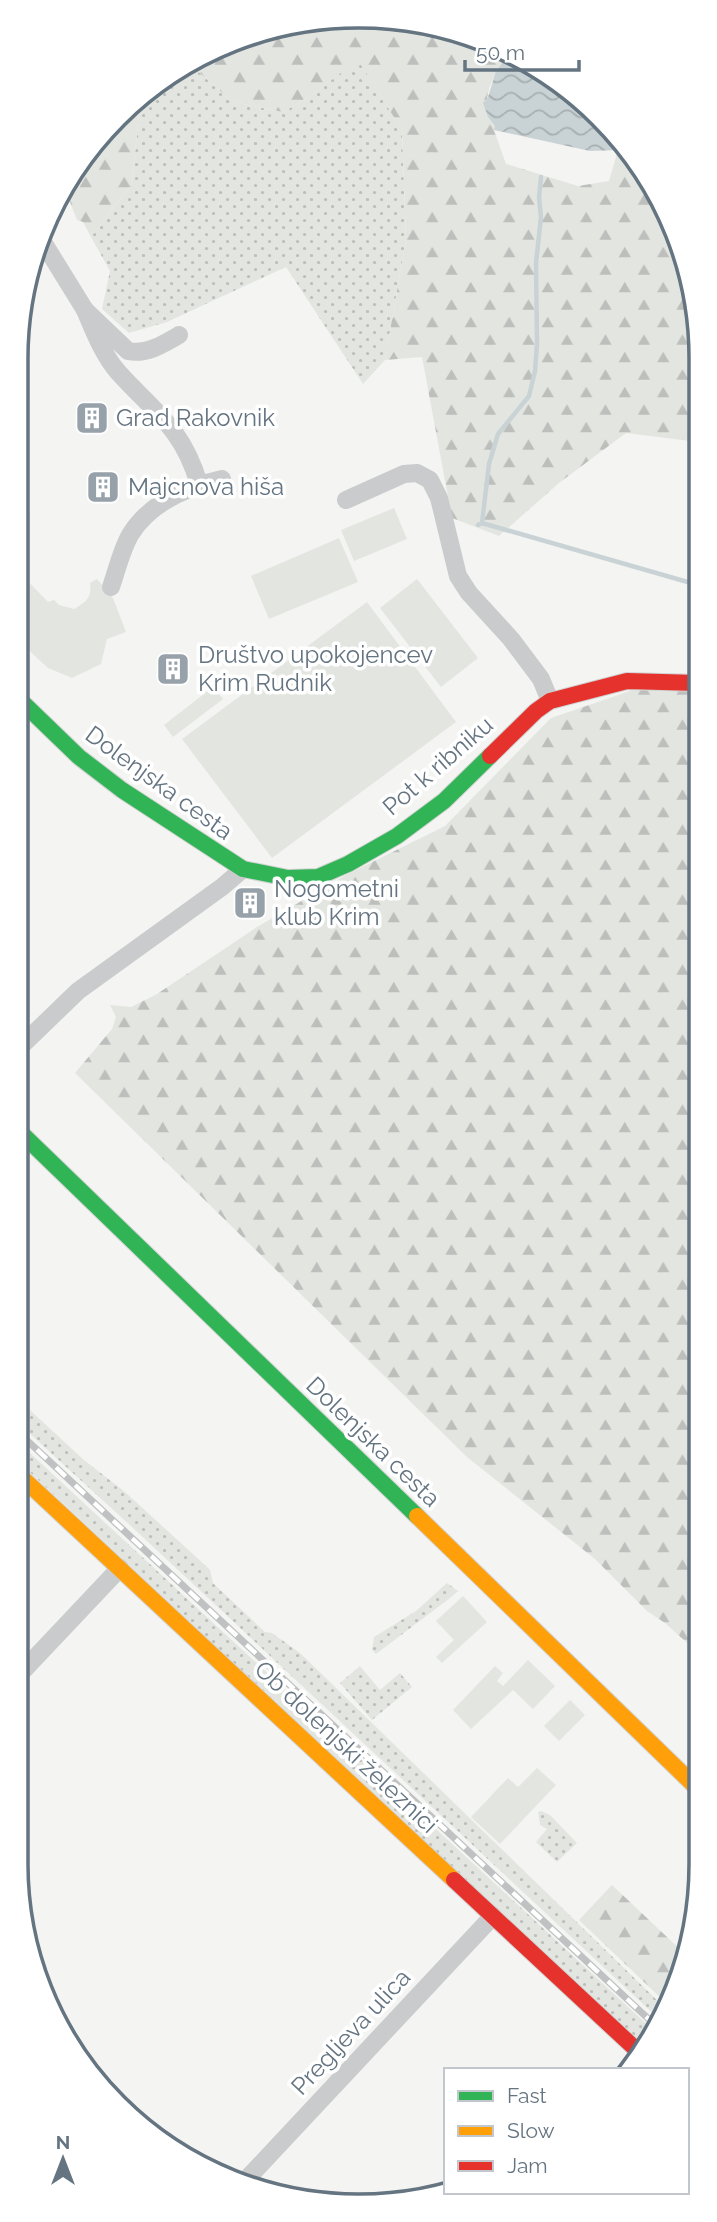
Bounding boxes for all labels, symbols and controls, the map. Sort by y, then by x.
scale bar [465,28,579,72]
text: 50 m [476,40,525,65]
building icon: Grad Rakovnik [73,399,111,437]
place label: Grad Rakovnik [116,403,275,432]
building icon: Majcnova hiša [84,468,122,506]
place label: Majcnova hiša [128,472,284,501]
place label: Društvo upokojencev Krim Rudnik [198,640,433,697]
building icon: Društvo upokojencev Krim Rudnik [154,650,192,688]
street label: Pot k ribniku [377,710,499,821]
street label: Dolenjska cesta [80,719,239,846]
place label: Nogometni klub Krim [274,874,399,931]
building icon: Nogometni klub Krim [231,884,269,922]
street label: Dolenjska cesta [300,1371,446,1513]
street label: Ob dolenjski železnici [249,1654,444,1839]
street label: Pregljeva ulica [285,1963,416,2101]
legend [444,2068,689,2194]
text: Fast [507,2083,547,2108]
text: Slow [507,2118,555,2143]
north arrow [28,2124,98,2194]
text: N [56,2131,70,2153]
text: Jam [507,2153,548,2178]

